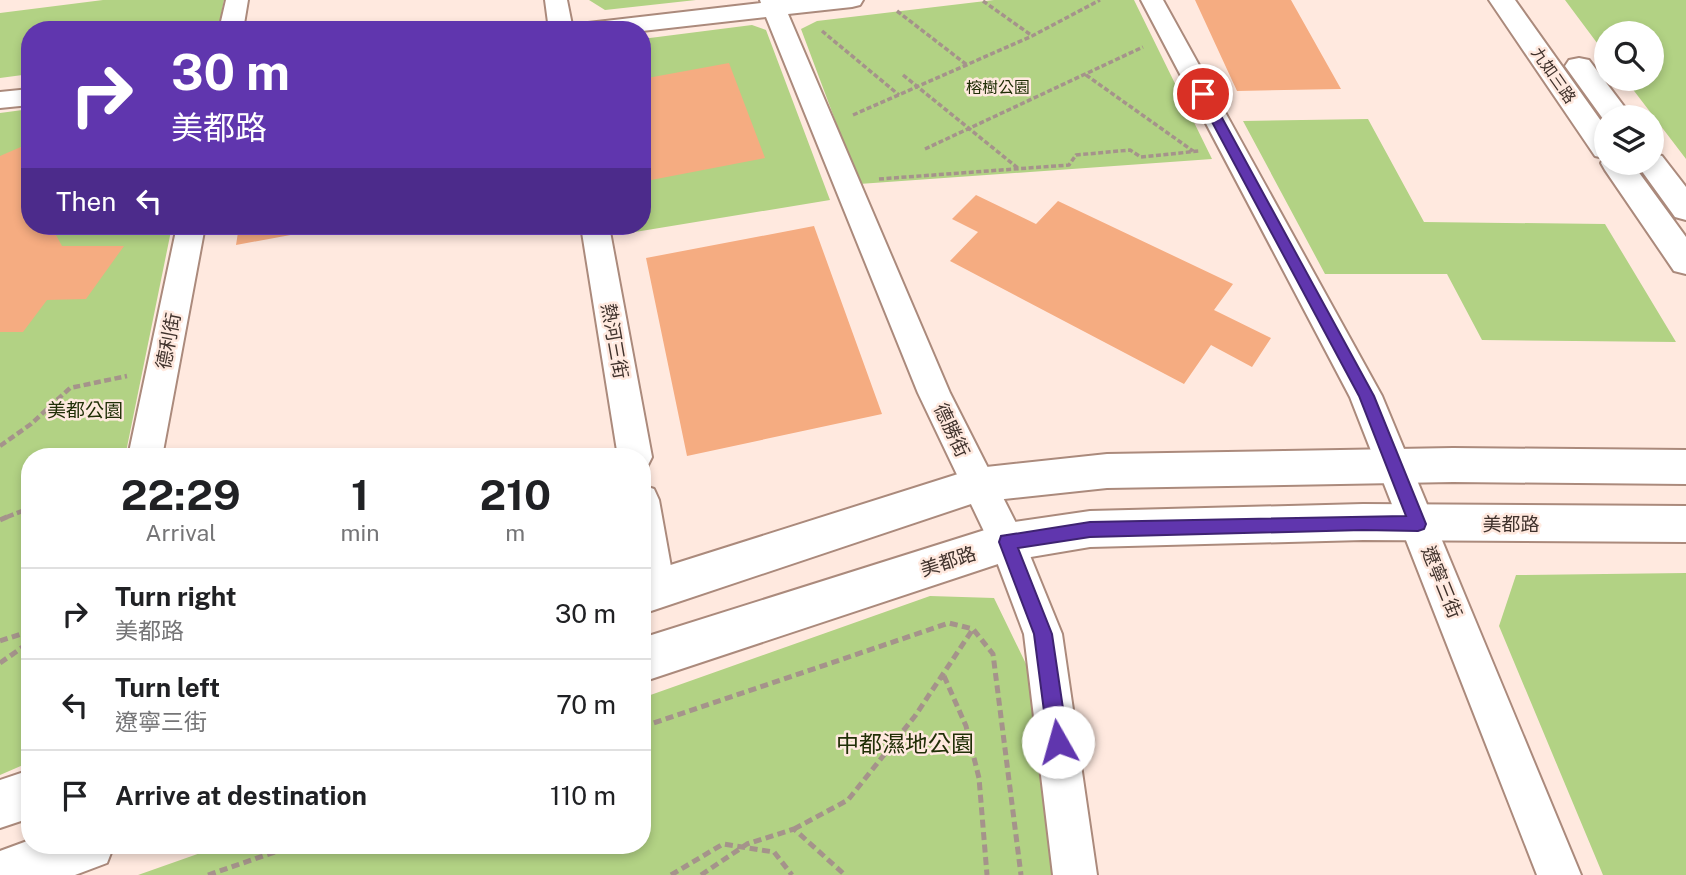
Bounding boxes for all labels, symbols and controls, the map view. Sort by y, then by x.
map controls [1594,21,1664,175]
button: search [1594,21,1664,91]
text: 30 m [171,43,290,101]
street label: 九如三路 [1527,44,1580,107]
icon: right [56,49,147,140]
pin [1173,64,1233,124]
icon: arrive [1184,75,1222,113]
park label: 榕樹公園 [966,78,1030,97]
button: layers [1594,105,1664,175]
text: 美都路 [171,109,267,146]
icon: left [130,182,168,220]
text: Then [56,186,116,217]
street label: 熱河三街 [598,302,632,380]
street label: 德利街 [152,311,184,371]
park label: 美都公園 [47,399,123,421]
street label: 德勝街 [930,400,974,460]
text: 22:29 [121,470,241,519]
text: 1 [351,470,369,519]
text: 210 [479,470,551,519]
street label: 美都路 [1482,513,1540,535]
text: Arrival [145,519,216,546]
text: min [341,519,380,546]
text: m [505,519,525,546]
street label: 美都路 [917,542,979,580]
street label: 遼寧三街 [1418,543,1466,621]
text: Turn right [115,581,237,612]
icon: right [56,595,94,633]
text: 30 m [555,598,616,629]
text: 美都路 [115,617,184,644]
text: Turn left [115,672,220,703]
icon: left [56,686,94,724]
text: 70 m [556,689,616,720]
position arrow [1021,705,1095,779]
text: 遼寧三街 [115,708,207,735]
park label: 中都濕地公園 [836,730,974,757]
icon: arrive [56,777,94,815]
text: Arrive at destination [115,780,367,811]
text: 110 m [550,780,616,811]

